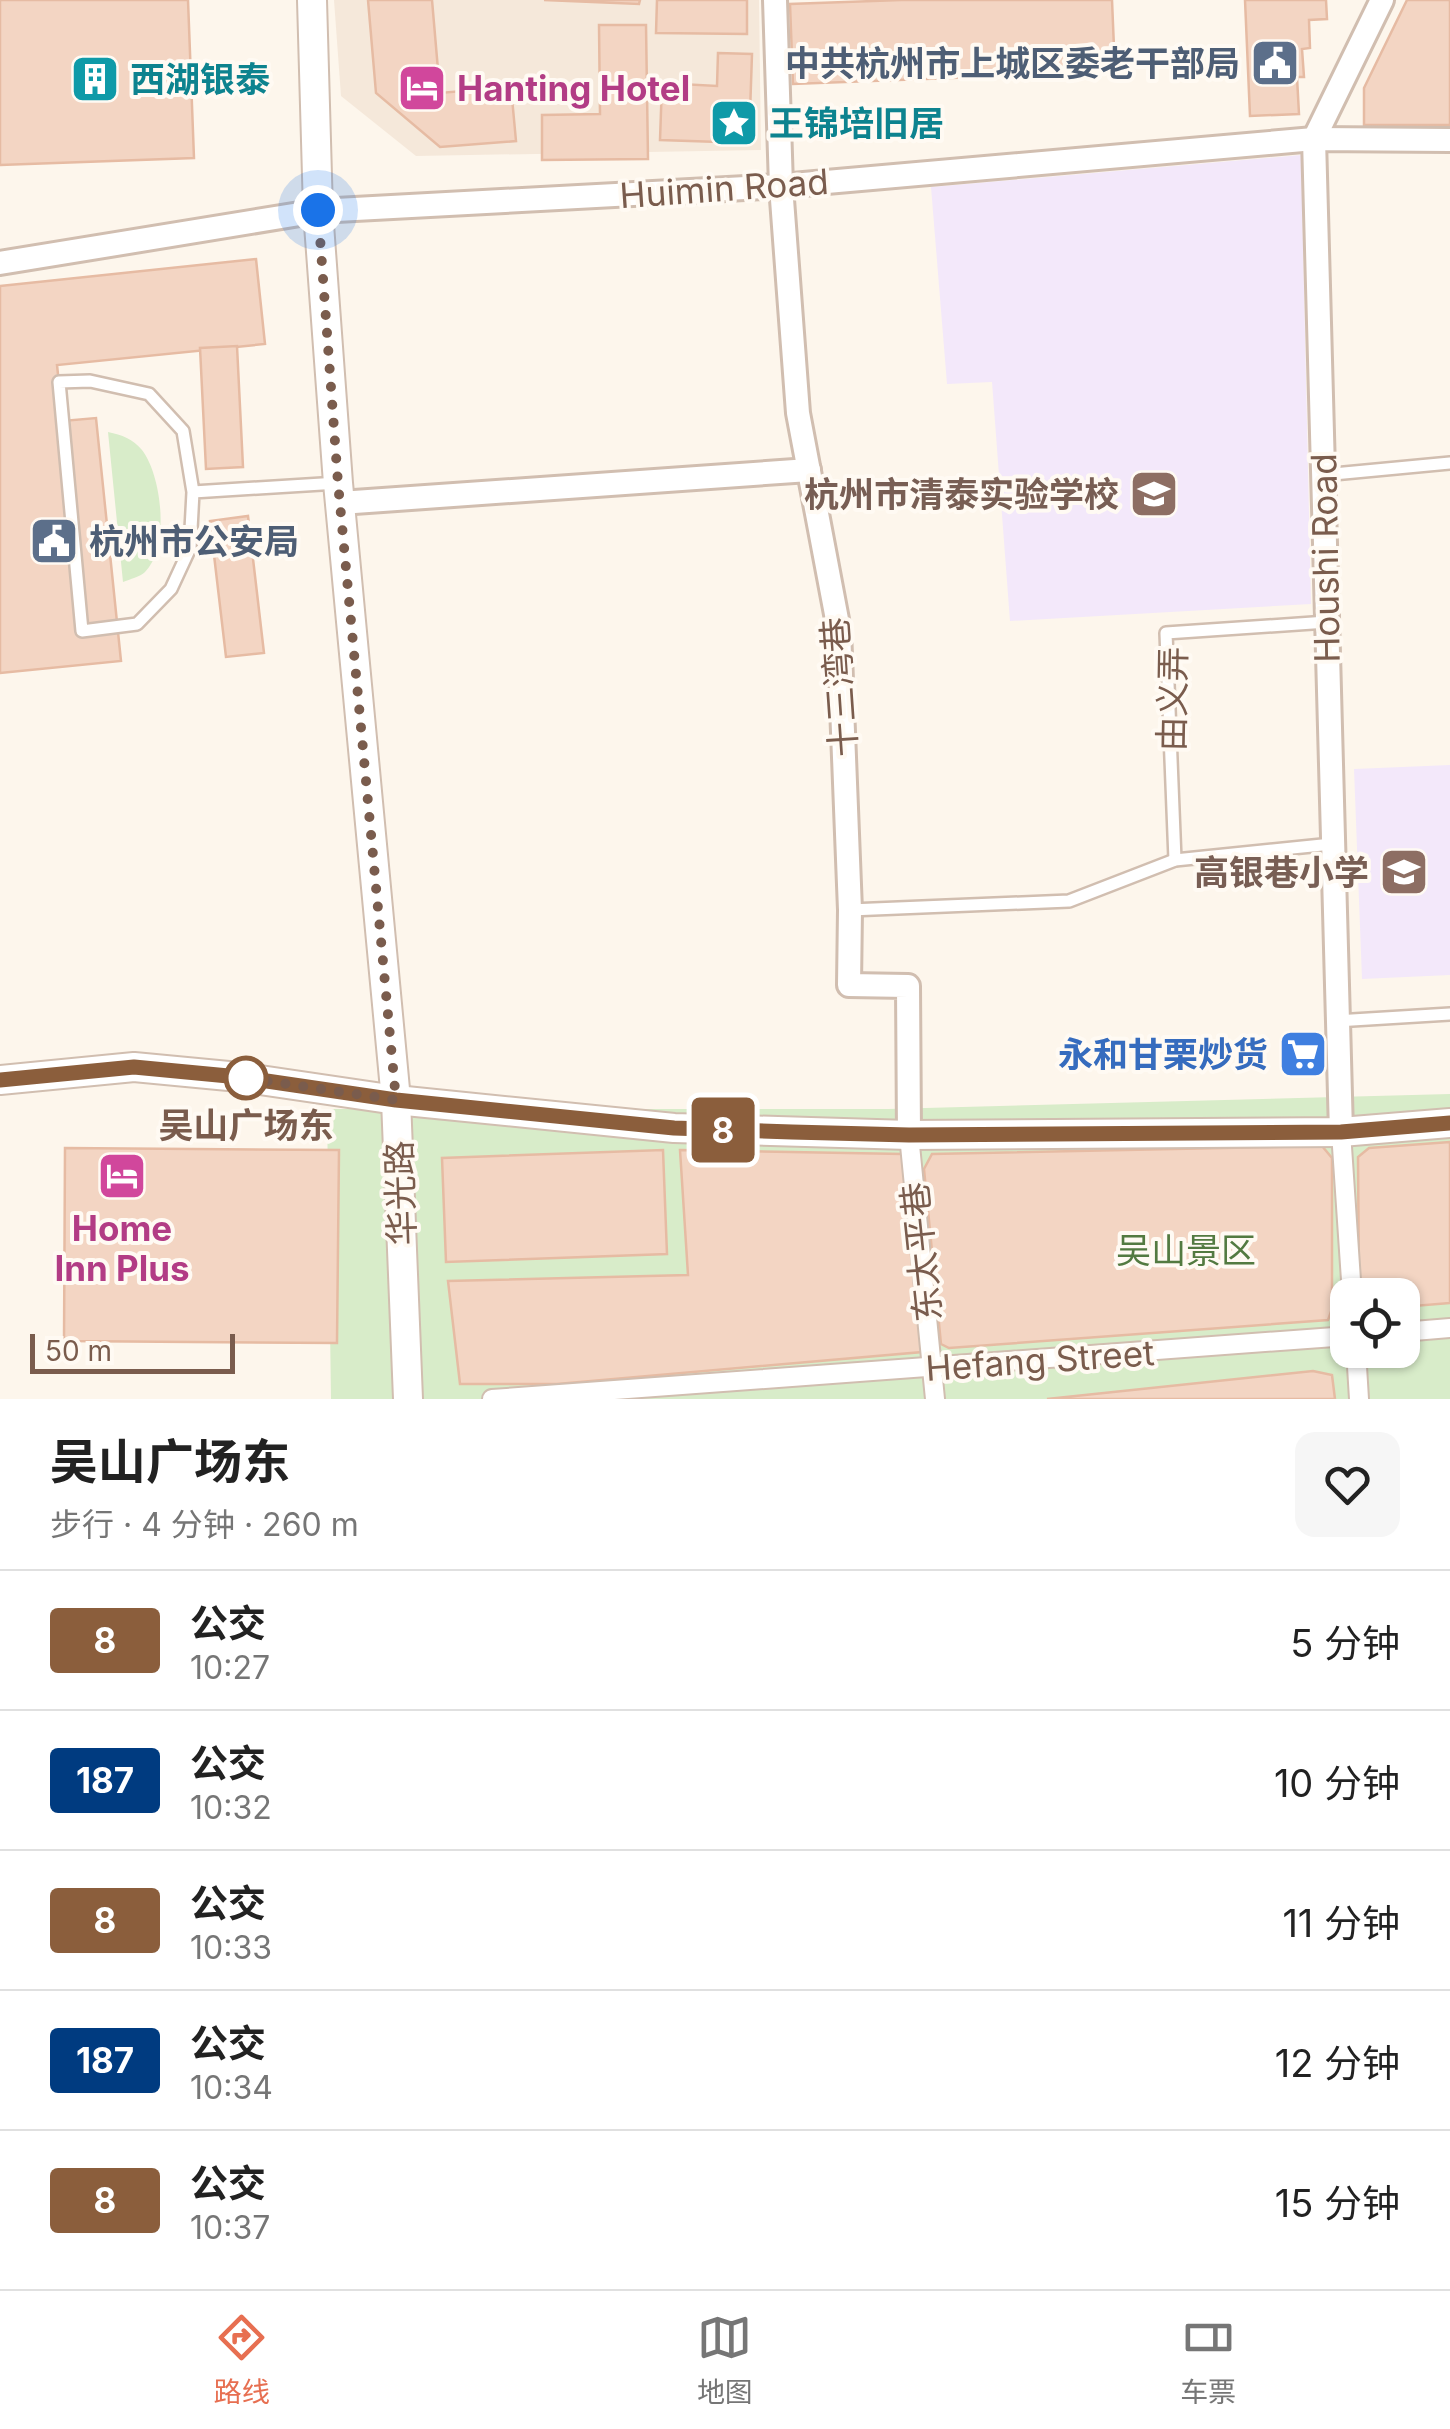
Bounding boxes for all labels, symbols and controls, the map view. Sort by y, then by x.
public building icon: 中共杭州市上城区委老干部局 [1249,37,1301,89]
place label: 中共杭州市上城区委老干部局 [785,42,1240,84]
building icon: 西湖银泰 [69,53,121,105]
place label: 西湖银泰 [130,58,270,100]
hotel icon: Hanting Hotel [396,62,448,114]
place label: Hanting Hotel [457,67,690,109]
place icon: 王锦培旧居 [708,97,760,149]
place label: 王锦培旧居 [769,102,944,144]
street label: Huimin Road [618,160,830,216]
your location [293,185,343,235]
street label: Houshi Road [1302,453,1348,663]
school or university icon: 杭州市清泰实验学校 [1128,468,1180,520]
place label: 杭州市清泰实验学校 [804,473,1119,515]
public building icon: 杭州市公安局 [28,515,80,567]
place label: 杭州市公安局 [89,520,299,562]
street label: 十三湾巷 [813,616,865,758]
street label: 由义弄 [1150,646,1194,752]
school or university icon: 高银巷小学 [1378,846,1430,898]
place label: 高银巷小学 [1194,851,1369,893]
supermarket icon: 永和甘栗炒货 [1277,1028,1329,1080]
place label: 永和甘栗炒货 [1058,1033,1268,1075]
marker: 吴山广场东 [225,1057,267,1099]
line badge: 8 [690,1098,756,1162]
place label: 吴山广场东 [158,1104,334,1146]
text: 8 [712,1109,734,1151]
street label: 华光路 [377,1140,423,1246]
hotel icon: Home Inn Plus [96,1150,148,1202]
street label: 东太平巷 [893,1180,949,1324]
place label: Home Inn Plus [54,1207,190,1289]
park label: 吴山景区 [1116,1229,1256,1271]
map controls [1330,1278,1420,1368]
button: locate [1330,1278,1420,1368]
scale bar [30,1329,235,1374]
street label: Hefang Street [924,1331,1156,1389]
text: 50 m [45,1334,112,1368]
text: 吴山广场东 [50,1432,290,1491]
button: heart [1295,1432,1400,1537]
text: 步行 · 4 分钟 · 260 m [50,1505,359,1544]
text: 公交 [190,1600,266,1646]
text: 8 [94,1619,116,1661]
text: 5 分钟 [1290,1620,1400,1666]
text: 10:27 [190,1648,270,1687]
text: 公交 [190,1740,266,1786]
text: 187 [76,1759,134,1801]
text: 10 分钟 [1274,1760,1400,1806]
text: 10:32 [190,1788,272,1827]
text: 公交 [190,1880,266,1926]
text: 8 [94,1899,116,1941]
text: 11 分钟 [1282,1900,1400,1946]
text: 10:33 [190,1928,272,1967]
text: 公交 [190,2020,266,2066]
text: 187 [76,2039,134,2081]
text: 12 分钟 [1275,2040,1400,2086]
text: 10:34 [190,2068,273,2107]
text: 公交 [190,2160,266,2206]
text: 8 [94,2179,116,2221]
text: 15 分钟 [1275,2180,1400,2226]
text: 10:37 [190,2208,270,2247]
tab: 路线 [214,2310,270,2410]
tab: 地图 [697,2310,753,2410]
tab: 车票 [1180,2310,1236,2410]

